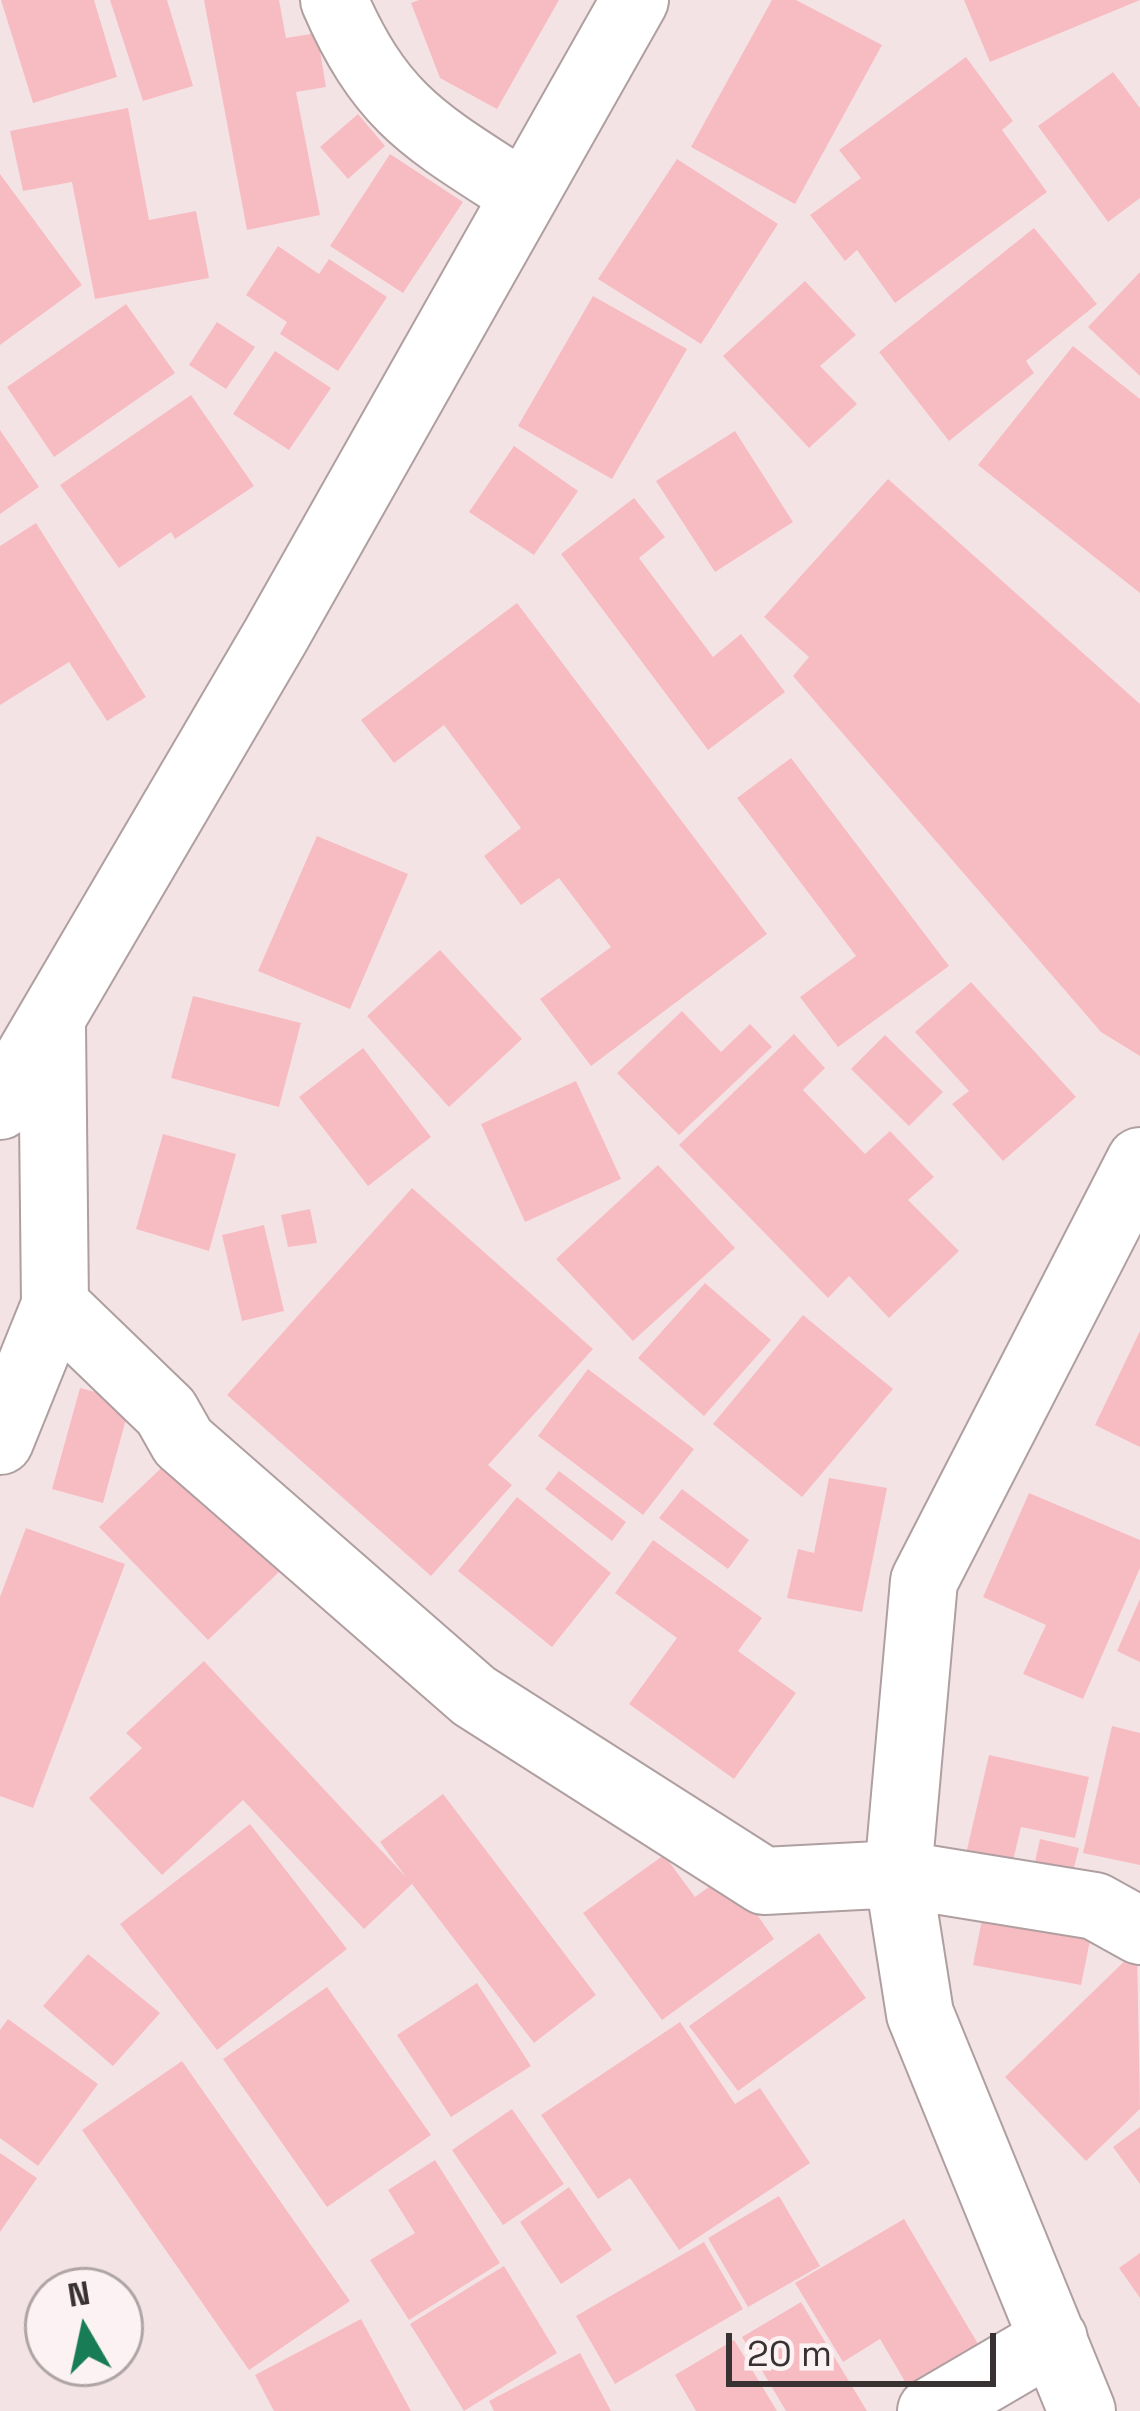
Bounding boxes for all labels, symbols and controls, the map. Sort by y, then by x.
north arrow [24,2267,144,2387]
text: N [65,2272,93,2317]
scale bar [732,2309,1002,2383]
text: 20 m [747,2331,832,2377]

